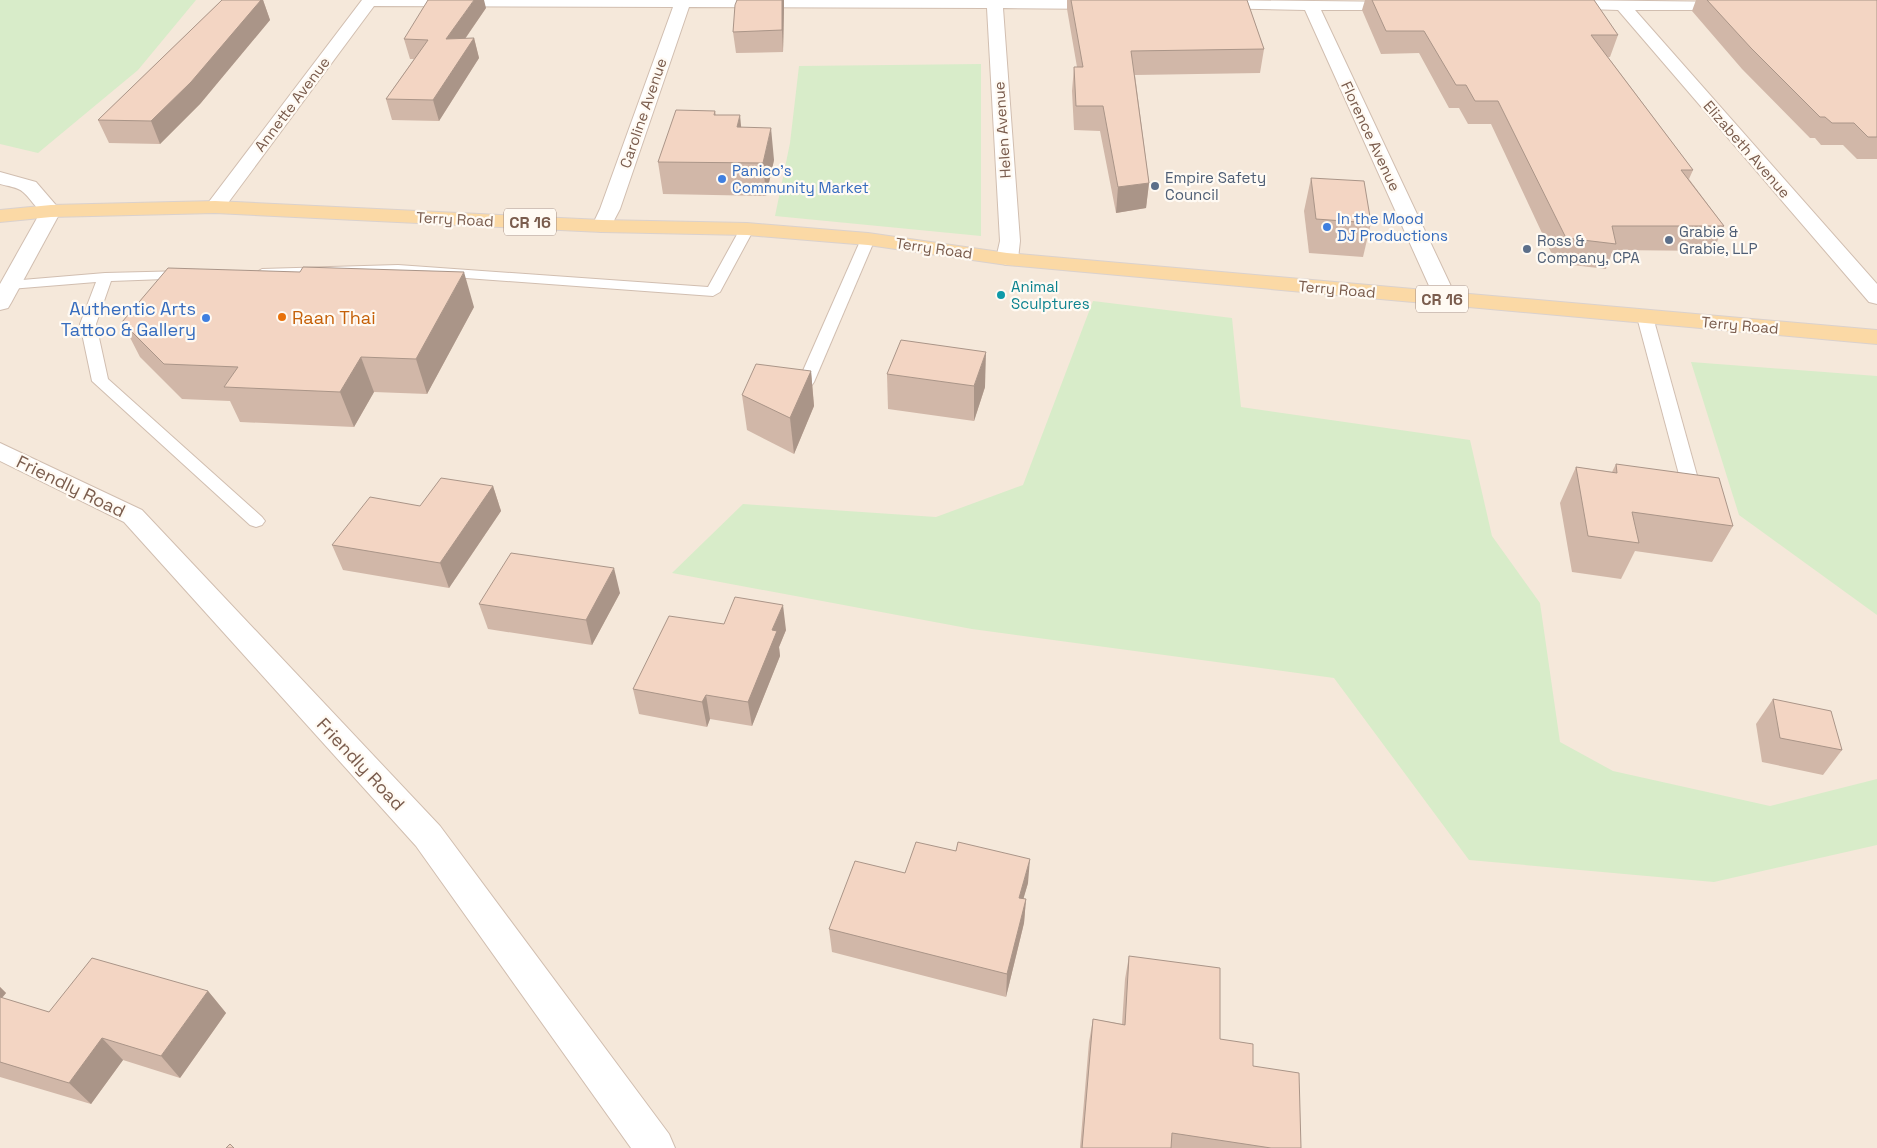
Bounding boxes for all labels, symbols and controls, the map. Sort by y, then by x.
street label: Annette Avenue [250,53,334,155]
street label: Caroline Avenue [615,55,671,170]
street label: Florence Avenue [1337,78,1405,194]
street label: Helen Avenue [989,81,1015,179]
street label: Elizabeth Avenue [1699,96,1795,202]
place label: Panico's Community Market [732,161,869,197]
place label: Empire Safety Council [1165,168,1266,204]
marker: Panico's Community Market [716,173,728,185]
marker: Empire Safety Council [1149,180,1161,192]
street label: Terry Road [416,207,494,231]
road number: CR 16 [504,208,556,236]
place label: In the Mood DJ Productions [1337,209,1448,245]
marker: In the Mood DJ Productions [1321,221,1333,233]
place label: Grabie & Grabie, LLP [1679,222,1758,258]
place label: Ross & Company, CPA [1537,231,1640,267]
street label: Terry Road [894,233,974,263]
marker: Grabie & Grabie, LLP [1663,234,1675,246]
marker: Ross & Company, CPA [1521,243,1533,255]
street label: Terry Road [1298,276,1376,302]
place label: Animal Sculptures [1011,277,1090,313]
road number: CR 16 [1416,286,1468,312]
marker: Animal Sculptures [995,289,1007,301]
place label: Authentic Arts Tattoo & Gallery [61,297,196,341]
place label: Raan Thai [292,306,376,329]
marker: Raan Thai [276,311,288,323]
marker: Authentic Arts Tattoo & Gallery [200,312,212,324]
street label: Terry Road [1701,312,1779,338]
street label: Friendly Road [13,450,129,522]
street label: Friendly Road [312,713,410,815]

